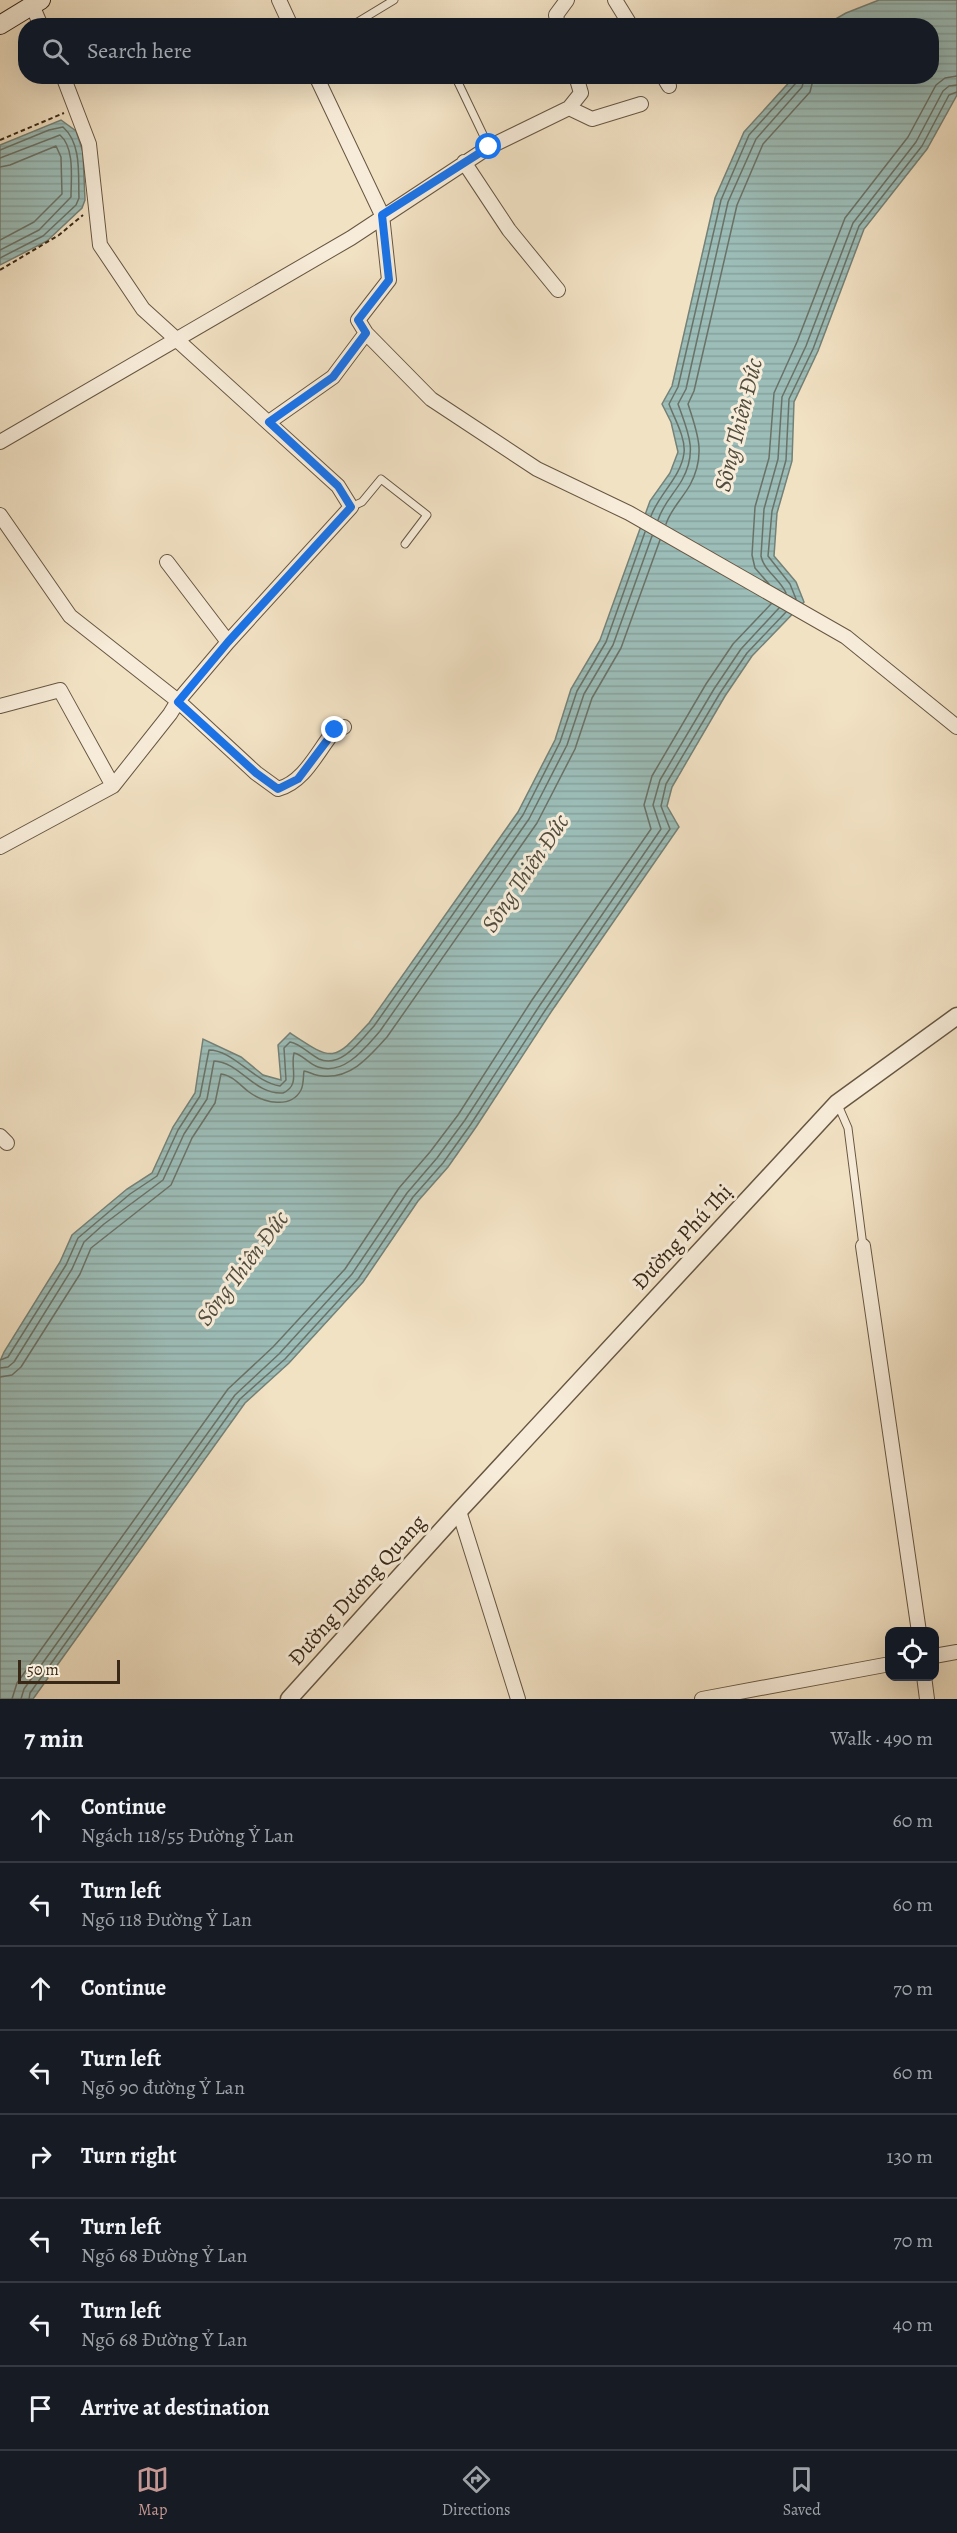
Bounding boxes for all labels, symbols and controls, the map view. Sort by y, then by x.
search box [18,18,939,84]
icon: search [39,35,72,68]
text: Search here [87,36,192,66]
route start [475,133,501,159]
water label: Sông Thiên Đức [706,354,770,495]
route end [321,716,347,742]
water label: Sông Thiên Đức [474,807,577,938]
street label: Đường Phú Thị [625,1177,739,1297]
water label: Sông Thiên Đức [188,1203,296,1332]
street label: Đường Dương Quang [281,1508,433,1672]
map controls [885,1627,939,1681]
button: locate [885,1627,939,1681]
scale bar [18,1657,120,1684]
text: 50 m [27,1659,59,1681]
text: 7 min [24,1721,84,1756]
text: Walk · 490 m [831,1725,933,1752]
text: Continue [81,1792,166,1822]
icon: ahead [24,1804,57,1837]
text: 60 m [893,1807,933,1834]
text: Ngách 118/55 Đường Ỷ Lan [81,1822,294,1849]
text: Turn left [81,1876,161,1906]
icon: left [24,1888,57,1921]
text: 60 m [893,1891,933,1918]
text: Ngõ 118 Đường Ỷ Lan [81,1906,252,1933]
icon: ahead [24,1972,57,2005]
text: Continue [81,1973,166,2003]
text: 70 m [893,1975,933,2002]
text: Turn left [81,2044,161,2074]
icon: left [24,2056,57,2089]
text: 60 m [893,2059,933,2086]
text: Ngõ 90 đường Ỷ Lan [81,2074,245,2101]
icon: right [24,2140,57,2173]
text: Turn right [81,2141,177,2171]
text: 130 m [887,2143,933,2170]
text: Turn left [81,2212,161,2242]
icon: left [24,2224,57,2257]
text: 70 m [893,2227,933,2254]
text: Ngõ 68 Đường Ỷ Lan [81,2242,248,2269]
text: Turn left [81,2296,161,2326]
icon: left [24,2308,57,2341]
text: 40 m [893,2311,933,2338]
text: Ngõ 68 Đường Ỷ Lan [81,2326,248,2353]
icon: arrive [24,2392,57,2425]
text: Arrive at destination [81,2393,270,2423]
tab: Map [136,2463,169,2521]
tab: Directions [442,2463,510,2521]
tab: Saved [783,2463,821,2521]

